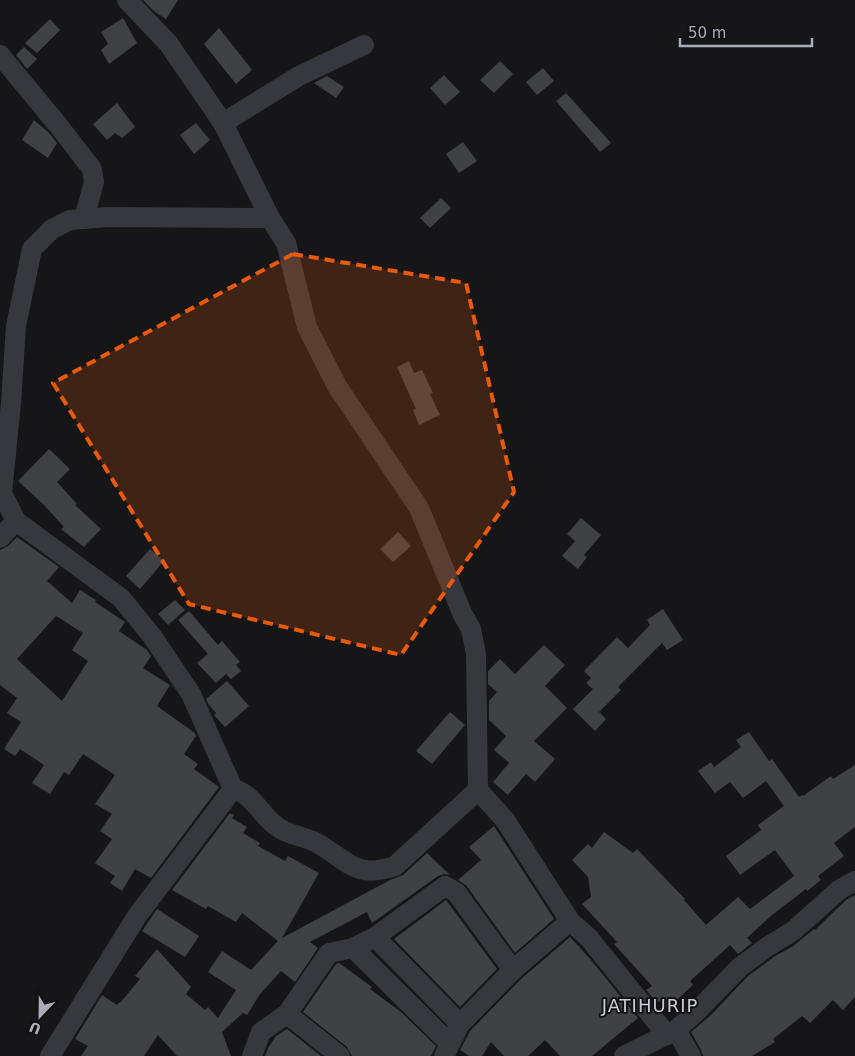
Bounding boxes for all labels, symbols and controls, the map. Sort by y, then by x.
scale bar [680,15,812,47]
text: 50 m [688,24,726,42]
north arrow [15,991,65,1041]
district label: JATIHURIP [601,995,698,1016]
text: U [27,1019,43,1038]

